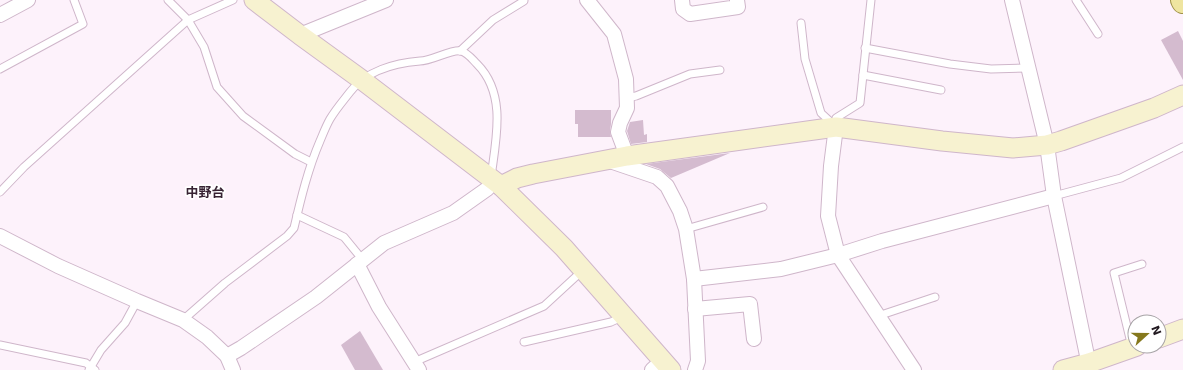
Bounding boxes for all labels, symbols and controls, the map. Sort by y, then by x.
district label: 中野台 [185,185,225,200]
north arrow [1127,314,1167,354]
text: N [1148,324,1164,337]

